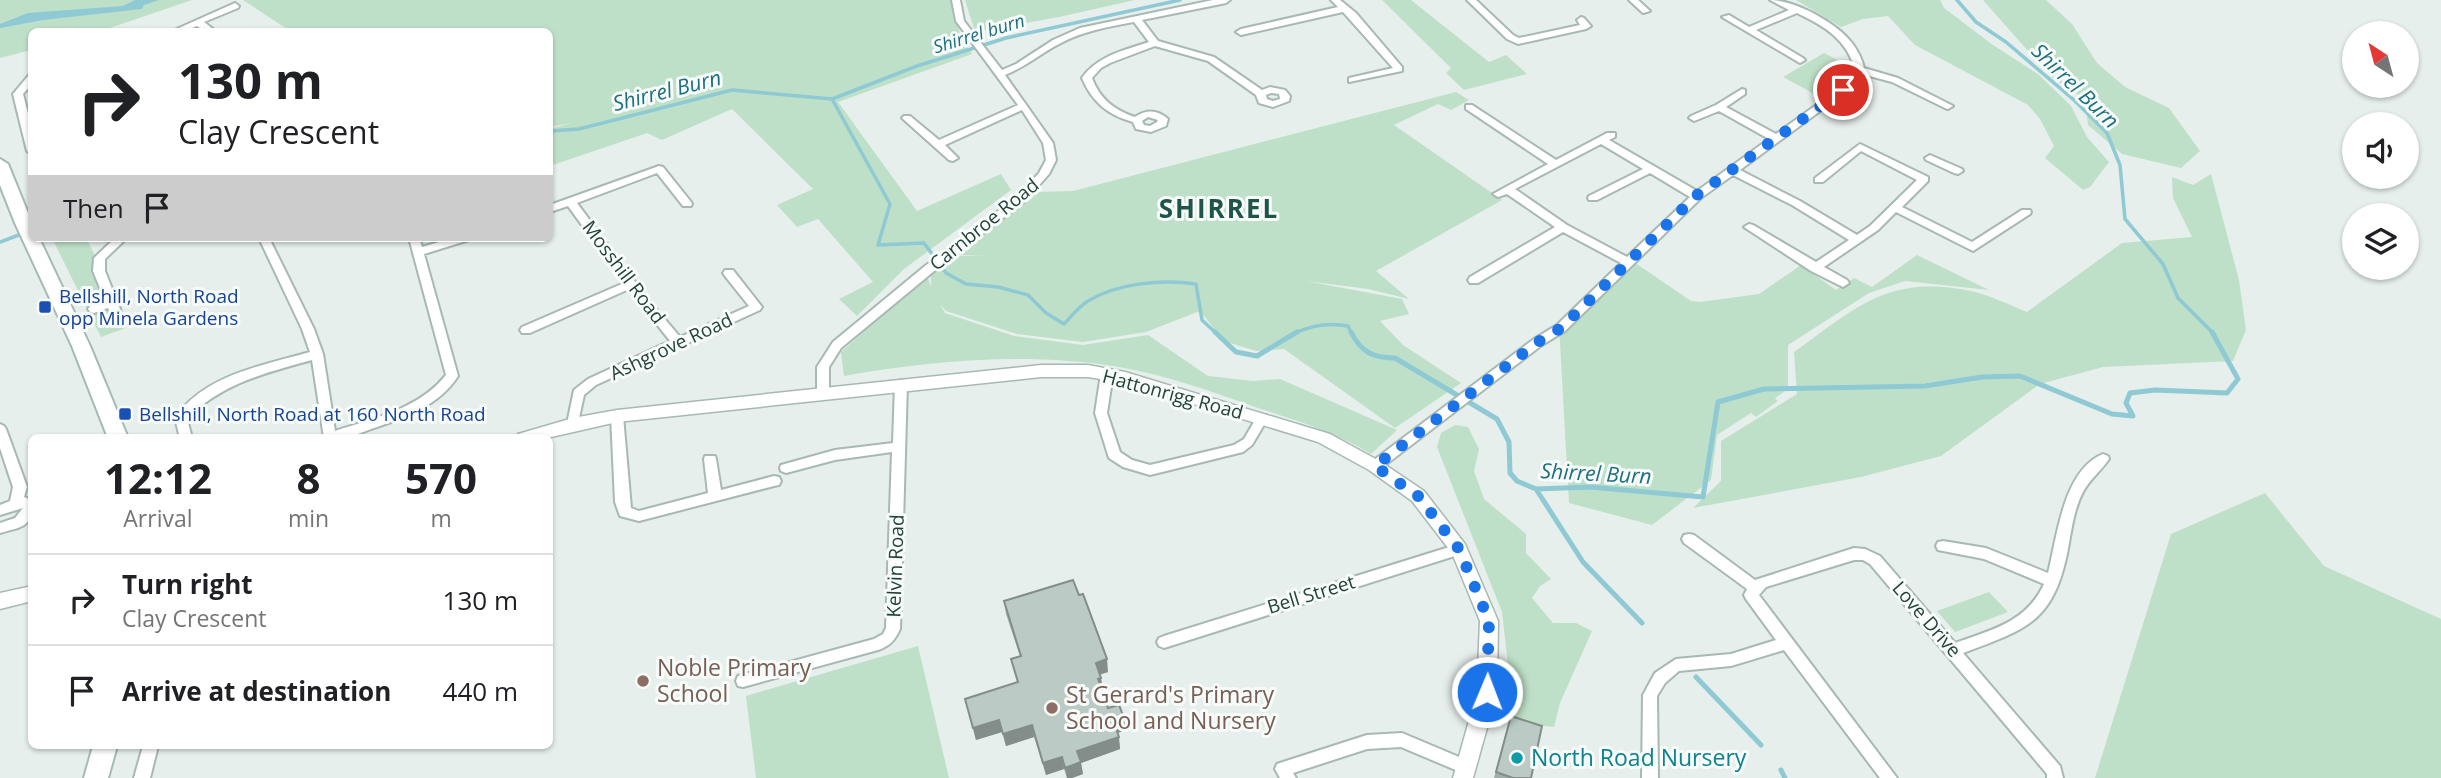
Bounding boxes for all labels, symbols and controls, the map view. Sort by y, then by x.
water label: Shirrel burn [930,8,1027,58]
north arrow [2342,21,2418,98]
map controls [2342,21,2419,280]
water label: Shirrel Burn [2026,37,2125,134]
text: 130 m [178,47,323,113]
icon: right [63,56,154,147]
pin [1813,60,1873,120]
water label: Shirrel Burn [610,63,724,117]
icon: arrive [1824,71,1862,109]
text: Clay Crescent [178,110,379,153]
button: sound [2342,112,2419,189]
street label: Carnbroe Road [924,172,1044,276]
icon: arrive [138,189,176,227]
text: Then [63,190,124,226]
district label: SHIRREL [1159,190,1279,226]
button: layers [2342,203,2419,280]
street label: Mosshill Road [577,215,671,329]
place label: Bellshill, North Road opp Minela Gardens [59,283,239,331]
marker: Bellshill, North Road opp Minela Gardens [37,299,53,315]
street label: Ashgrove Road [605,306,737,386]
street label: Hattonrigg Road [1100,363,1246,425]
place label: Bellshill, North Road at 160 North Road [139,401,486,427]
marker: Bellshill, North Road at 160 North Road [117,406,133,422]
text: 12:12 [104,449,212,506]
text: 8 [296,449,321,506]
text: 570 [405,449,477,506]
water label: Shirrel Burn [1540,456,1652,490]
text: Arrival [123,502,193,534]
text: min [288,502,329,534]
text: m [430,502,452,534]
street label: Kelvin Road [880,514,910,618]
text: Turn right [122,566,253,602]
street label: Bell Street [1264,568,1358,620]
street label: Love Drive [1887,575,1967,663]
icon: right [63,581,101,619]
text: 130 m [443,582,518,618]
text: Clay Crescent [122,602,267,634]
place label: Noble Primary School [657,651,811,709]
position arrow [1450,655,1524,729]
icon: arrive [63,672,101,710]
text: Arrive at destination [122,673,391,709]
text: 440 m [443,673,518,709]
marker: Noble Primary School [635,673,651,689]
place label: St Gerard's Primary School and Nursery [1066,678,1276,736]
marker: St Gerard's Primary School and Nursery [1044,700,1060,716]
place label: North Road Nursery [1531,741,1747,773]
marker: North Road Nursery [1509,750,1525,766]

